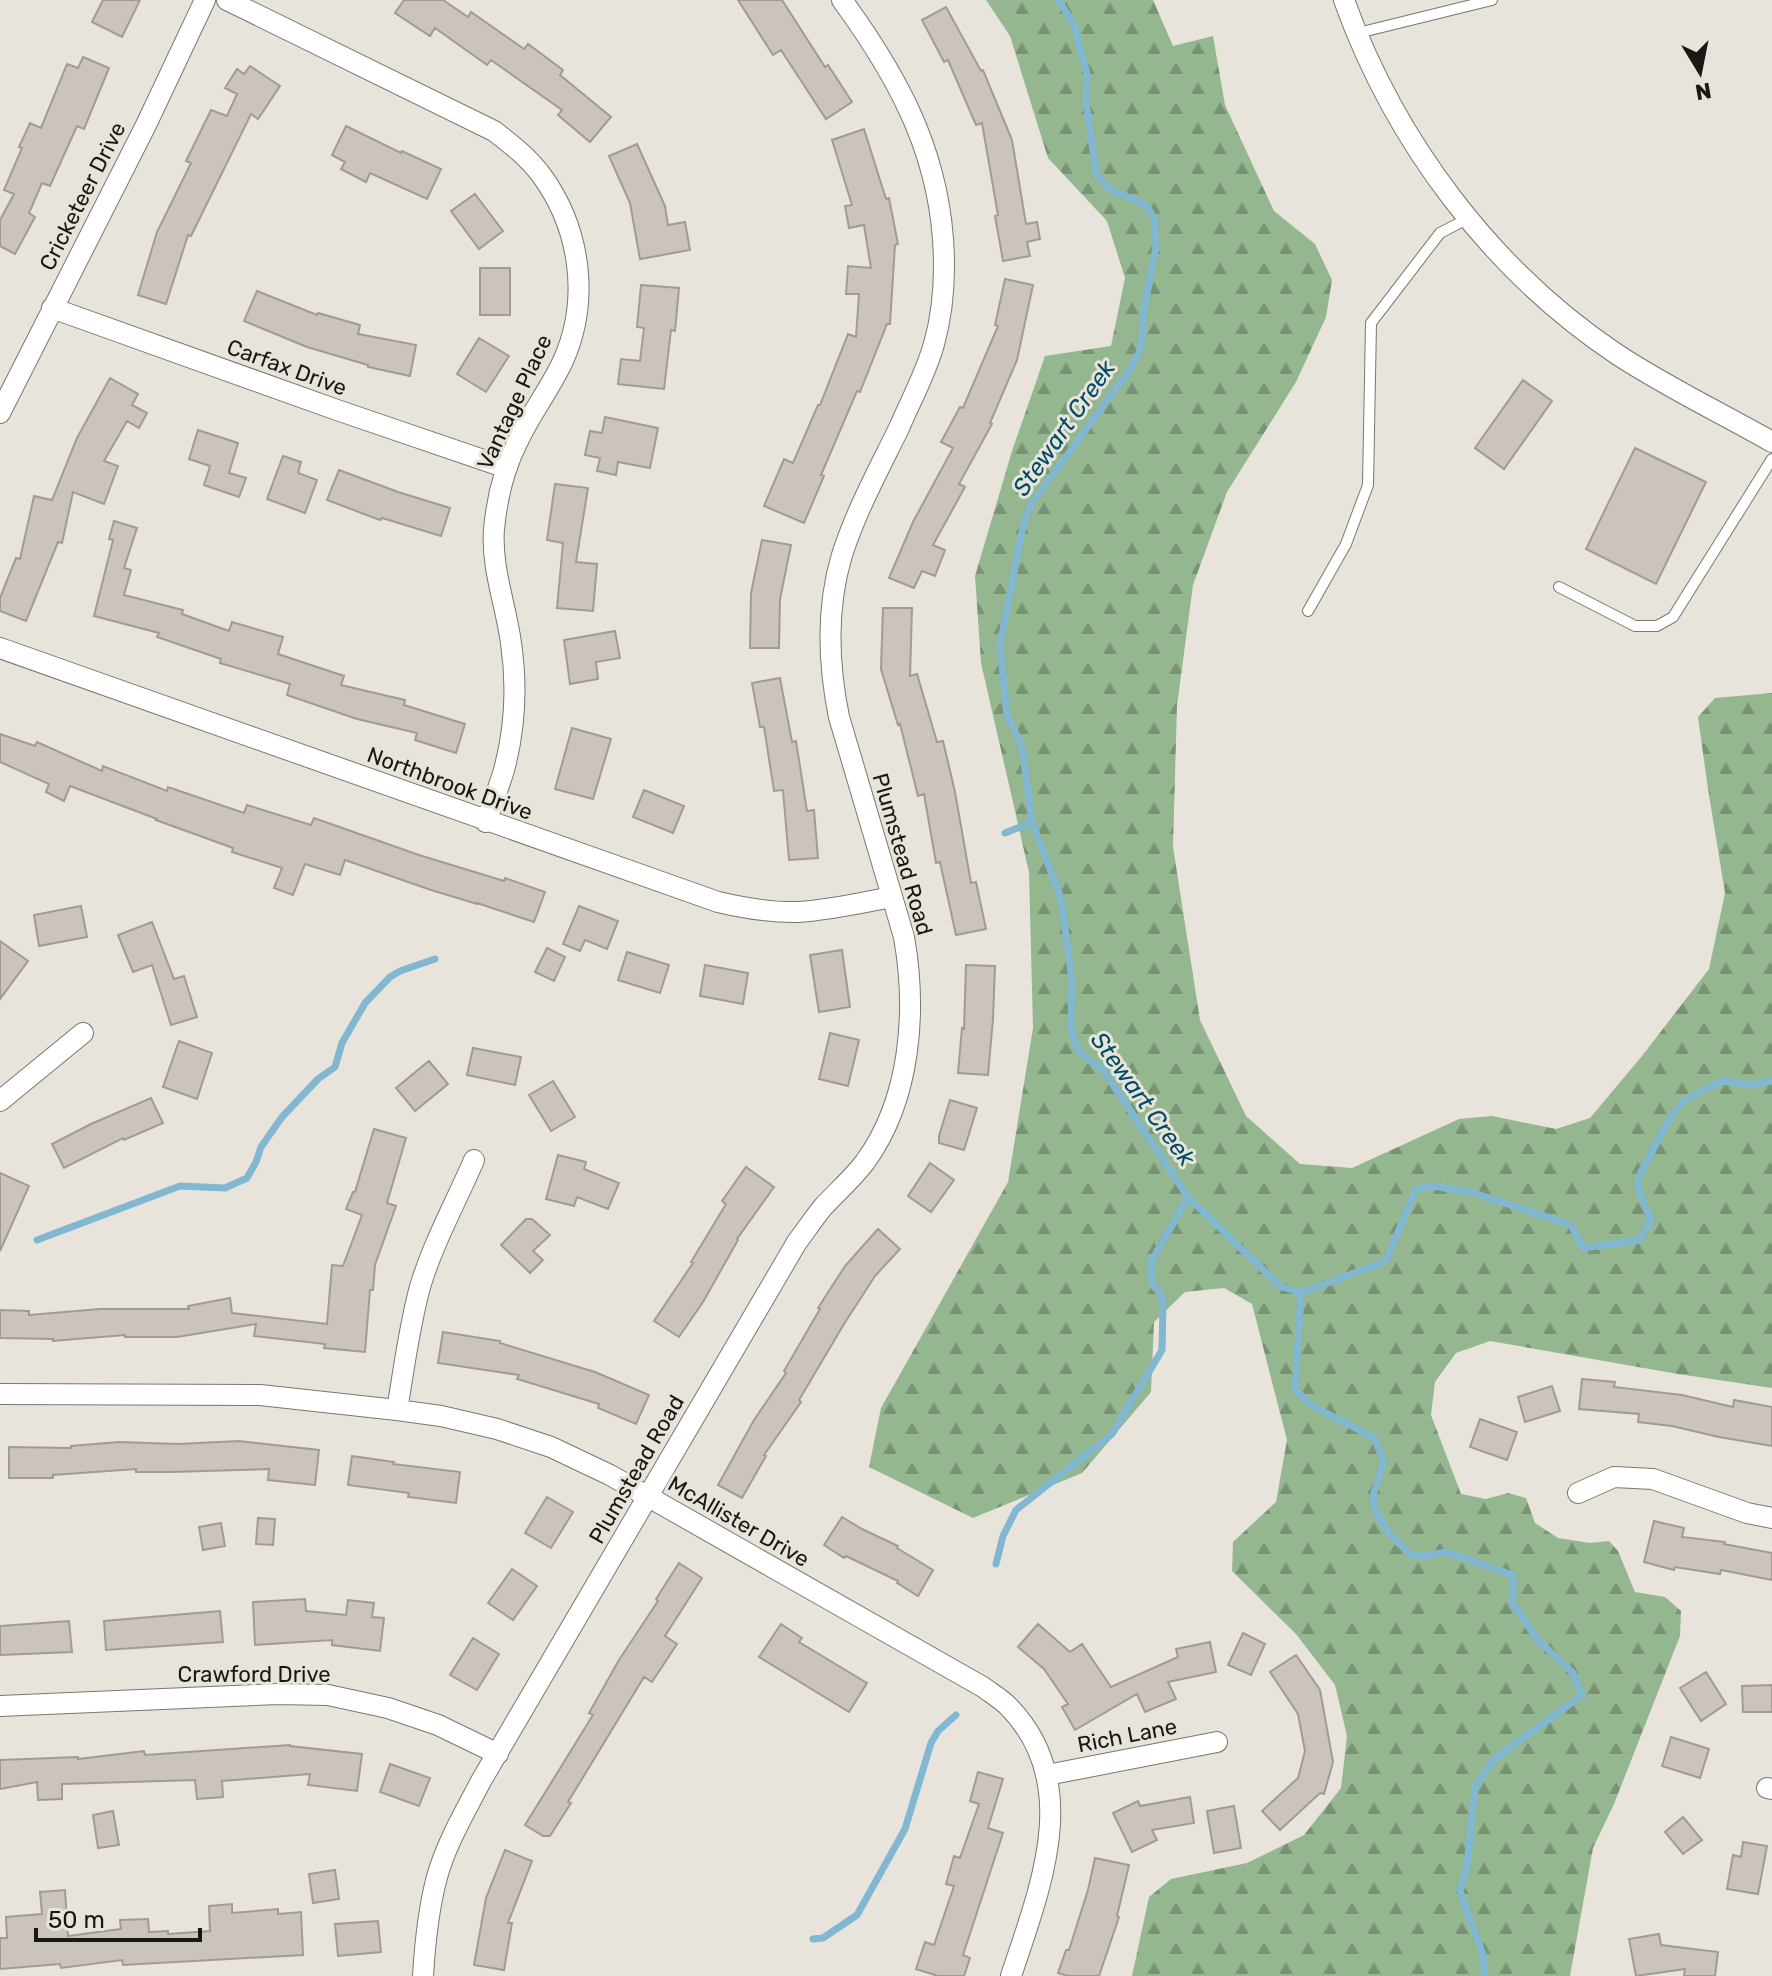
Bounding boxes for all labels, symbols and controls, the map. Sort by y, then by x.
north arrow [1660,32,1740,112]
text: N [1693,77,1714,106]
street label: Cricketeer Drive [33,117,131,275]
street label: Vantage Place [471,330,558,474]
street label: Carfax Drive [223,333,351,402]
water label: Stewart Creek [1007,354,1121,501]
street label: Northbrook Drive [363,741,536,826]
street label: Plumstead Road [867,770,939,938]
water label: Stewart Creek [1085,1026,1201,1172]
street label: Plumstead Road [583,1390,690,1548]
street label: McAllister Drive [663,1470,814,1573]
street label: Crawford Drive [177,1661,331,1688]
street label: Rich Lane [1075,1713,1179,1758]
scale bar [36,1892,200,1942]
text: 50 m [48,1906,105,1934]

